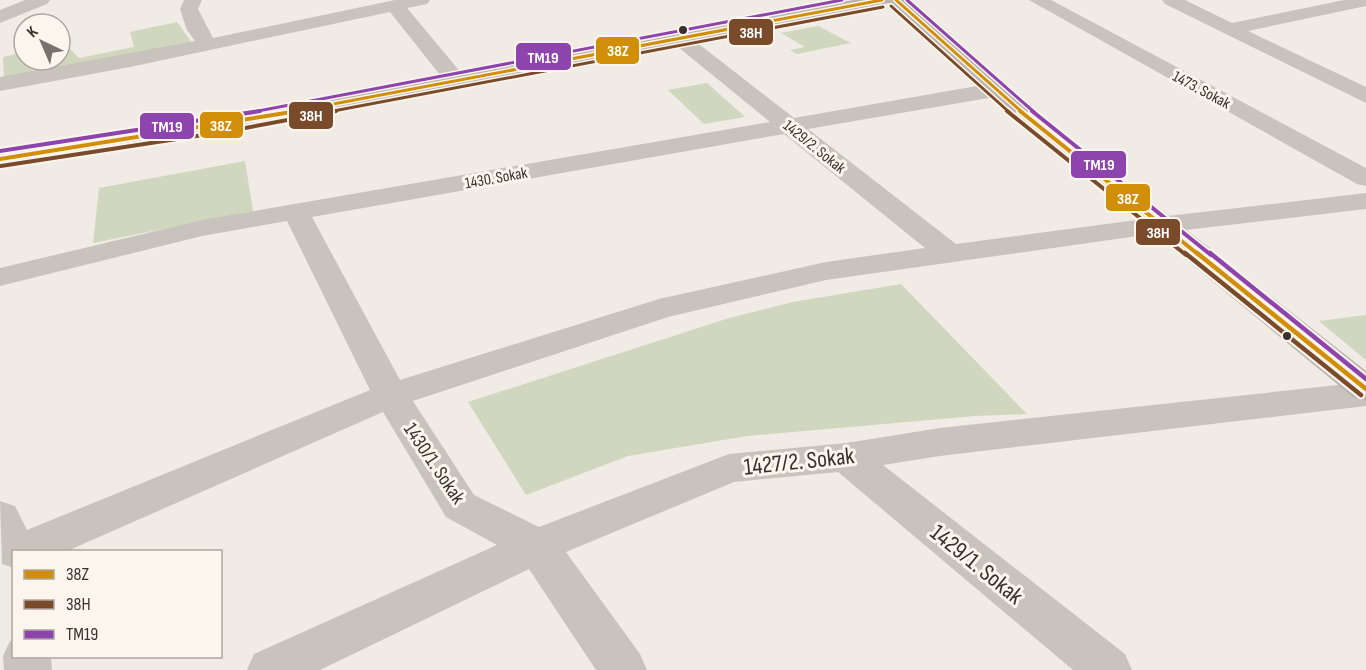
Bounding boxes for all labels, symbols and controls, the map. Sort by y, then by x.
north arrow [12,12,72,72]
line badge: 38H [728,18,774,46]
text: K [23,23,42,42]
unlabelled marker [677,24,689,36]
text: 38H [739,24,763,43]
line badge: 38Z [595,36,640,65]
line badge: TM19 [515,42,572,71]
text: 38Z [607,42,629,61]
text: TM19 [528,49,558,68]
street label: 1473. Sokak [1169,67,1233,113]
line badge: 38H [288,101,334,130]
text: 38H [299,107,323,126]
line badge: 38Z [199,111,244,139]
line badge: TM19 [139,112,195,140]
street label: 1429/2. Sokak [779,116,849,178]
text: 38Z [210,117,232,136]
text: TM19 [152,118,182,137]
line badge: TM19 [1070,150,1127,179]
text: TM19 [1084,156,1114,175]
street label: 1430. Sokak [464,164,529,193]
line badge: 38Z [1105,183,1151,212]
text: 38Z [1117,190,1139,209]
line badge: 38H [1135,218,1181,246]
text: 38H [1146,224,1170,243]
unlabelled marker [1281,330,1293,342]
street label: 1430/1. Sokak [398,418,470,509]
street label: 1427/2. Sokak [742,441,856,482]
street label: 1429/1. Sokak [924,518,1029,611]
legend [12,550,222,658]
text: 38Z [66,564,89,585]
text: 38H [66,594,91,615]
text: TM19 [66,624,98,645]

